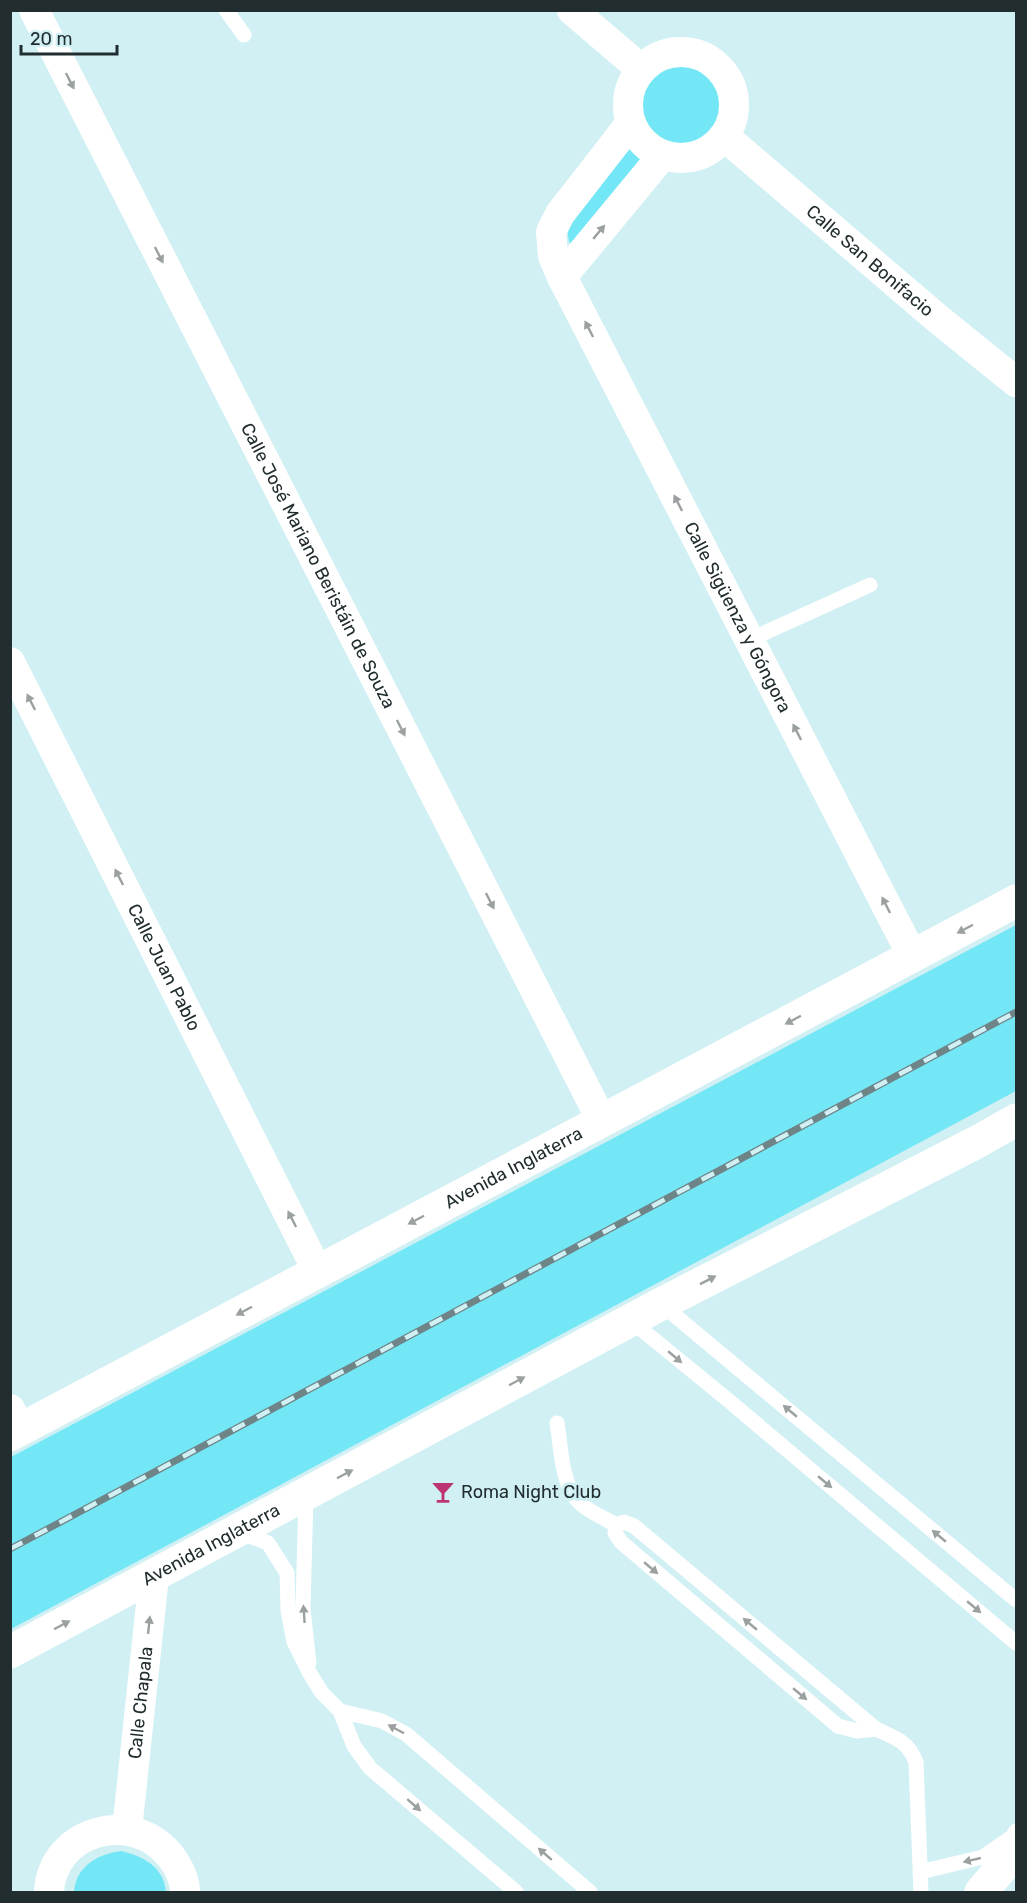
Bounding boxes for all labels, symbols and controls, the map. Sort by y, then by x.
scale bar [21,18,117,56]
text: 20 m [30,28,72,50]
one-way arrow [66,73,75,90]
street label: Calle San Bonifacio [802,200,938,321]
one-way arrow [593,224,606,240]
one-way arrow [154,247,164,264]
one-way arrow [584,321,594,338]
street label: Calle José Mariano Beristáin de Souza [236,419,400,712]
one-way arrow [674,494,683,511]
street label: Calle Sigüenza y Góngora [679,518,796,716]
one-way arrow [26,694,36,711]
one-way arrow [396,719,406,736]
one-way arrow [792,723,802,741]
one-way arrow [114,868,123,885]
one-way arrow [485,893,494,910]
one-way arrow [881,897,891,914]
street label: Calle Juan Pablo [123,900,205,1034]
one-way arrow [956,924,973,934]
one-way arrow [784,1015,802,1025]
street label: Avenida Inglaterra [441,1122,586,1213]
one-way arrow [287,1211,296,1228]
one-way arrow [407,1215,424,1225]
one-way arrow [699,1275,716,1284]
one-way arrow [235,1306,252,1316]
one-way arrow [667,1350,682,1363]
one-way arrow [509,1376,526,1386]
one-way arrow [782,1404,798,1417]
one-way arrow [337,1469,354,1479]
one-way arrow [817,1475,832,1488]
bar icon: Roma Night Club [430,1479,456,1505]
place label: Roma Night Club [461,1481,601,1503]
street label: Avenida Inglaterra [138,1499,284,1590]
one-way arrow [931,1529,947,1542]
one-way arrow [643,1561,658,1574]
one-way arrow [966,1600,981,1613]
one-way arrow [299,1605,309,1624]
one-way arrow [144,1616,154,1635]
one-way arrow [743,1618,758,1630]
one-way arrow [54,1620,71,1630]
street label: Calle Chapala [124,1645,157,1760]
one-way arrow [792,1687,808,1700]
one-way arrow [388,1724,405,1734]
one-way arrow [406,1798,421,1811]
one-way arrow [538,1848,553,1861]
one-way arrow [963,1855,982,1865]

